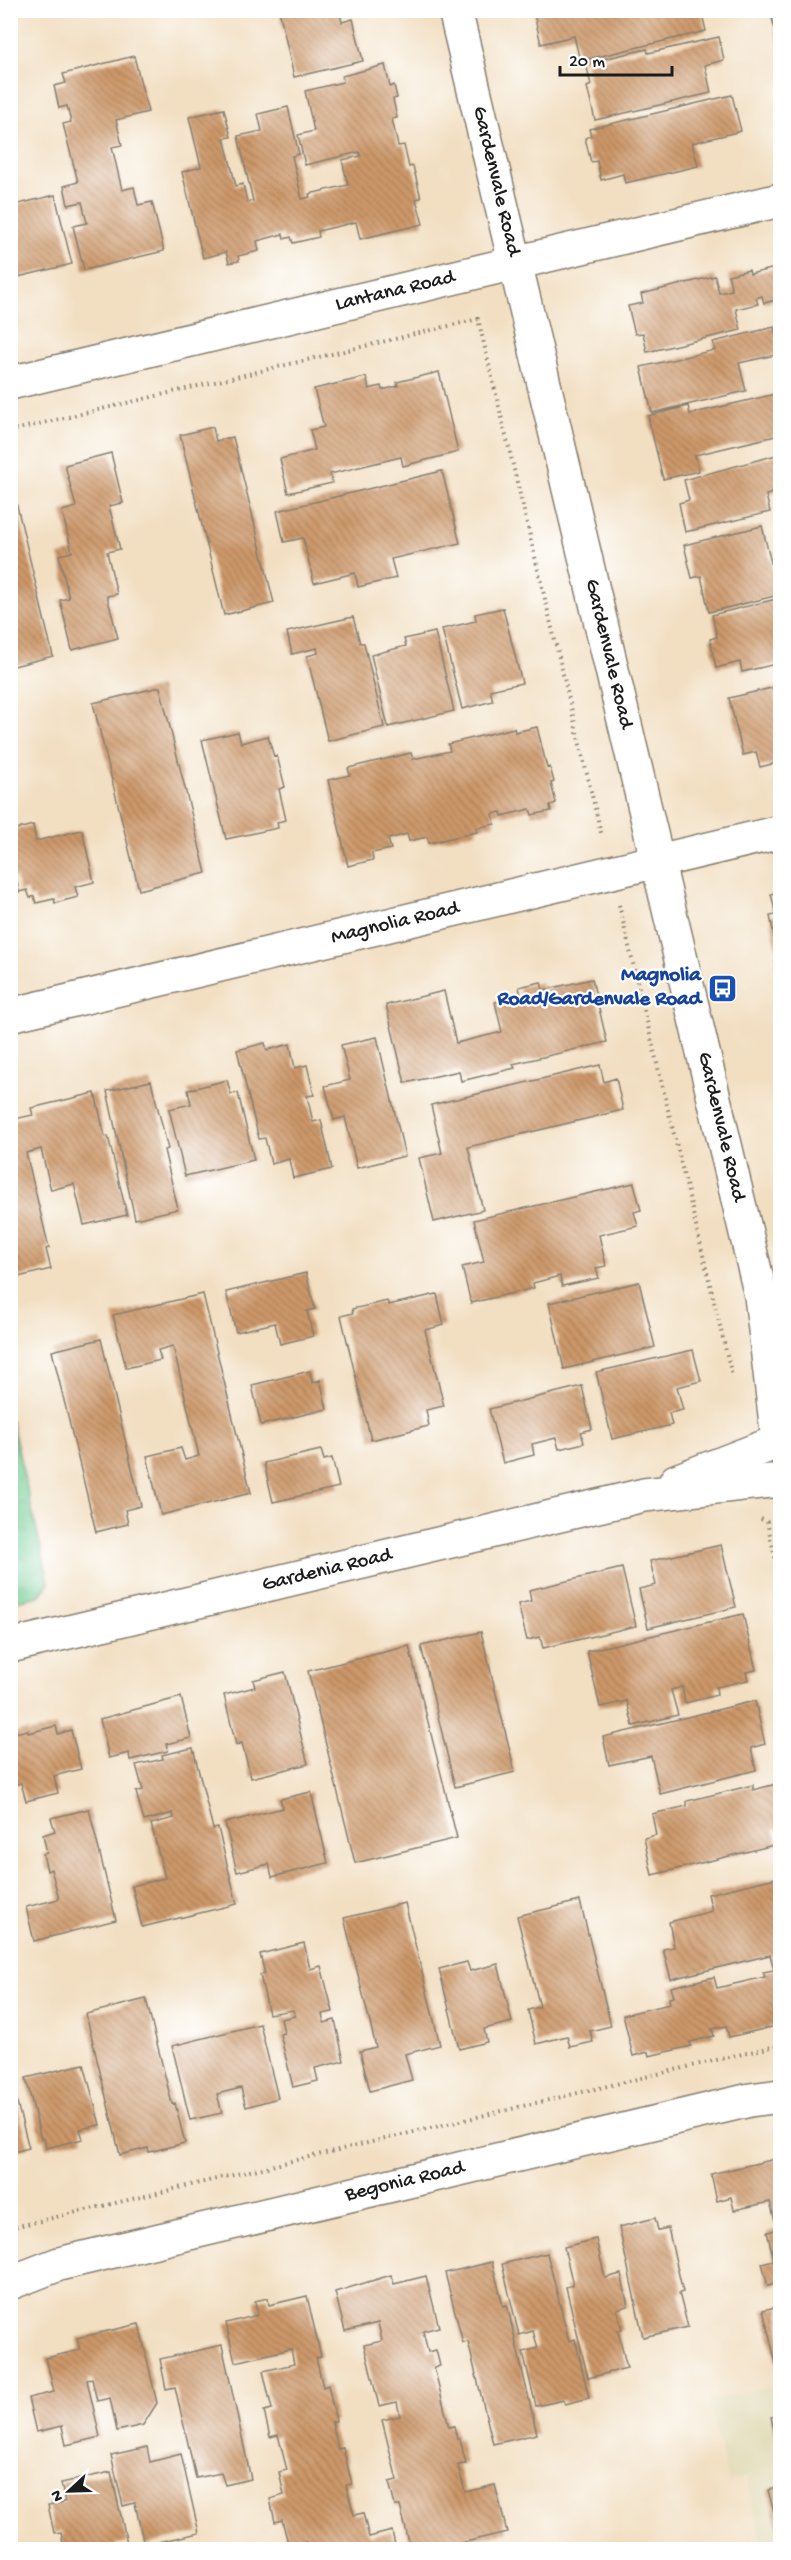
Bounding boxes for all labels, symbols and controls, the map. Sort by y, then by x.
scale bar [560,39,672,77]
text: 20 m [569,52,605,73]
street label: Gardenvale Road [466,104,526,260]
street label: Lantana Road [333,265,459,318]
street label: Gardenvale Road [578,577,638,733]
street label: Magnolia Road [329,896,463,951]
place label: Magnolia Road/Gardenvale Road [496,964,704,1013]
bus stop icon: Magnolia Road/Gardenvale Road [706,972,738,1004]
street label: Gardenvale Road [691,1050,751,1206]
street label: Gardenia Road [260,1543,396,1598]
street label: Begonia Road [342,2155,469,2208]
north arrow [39,2461,99,2521]
text: N [47,2486,69,2504]

